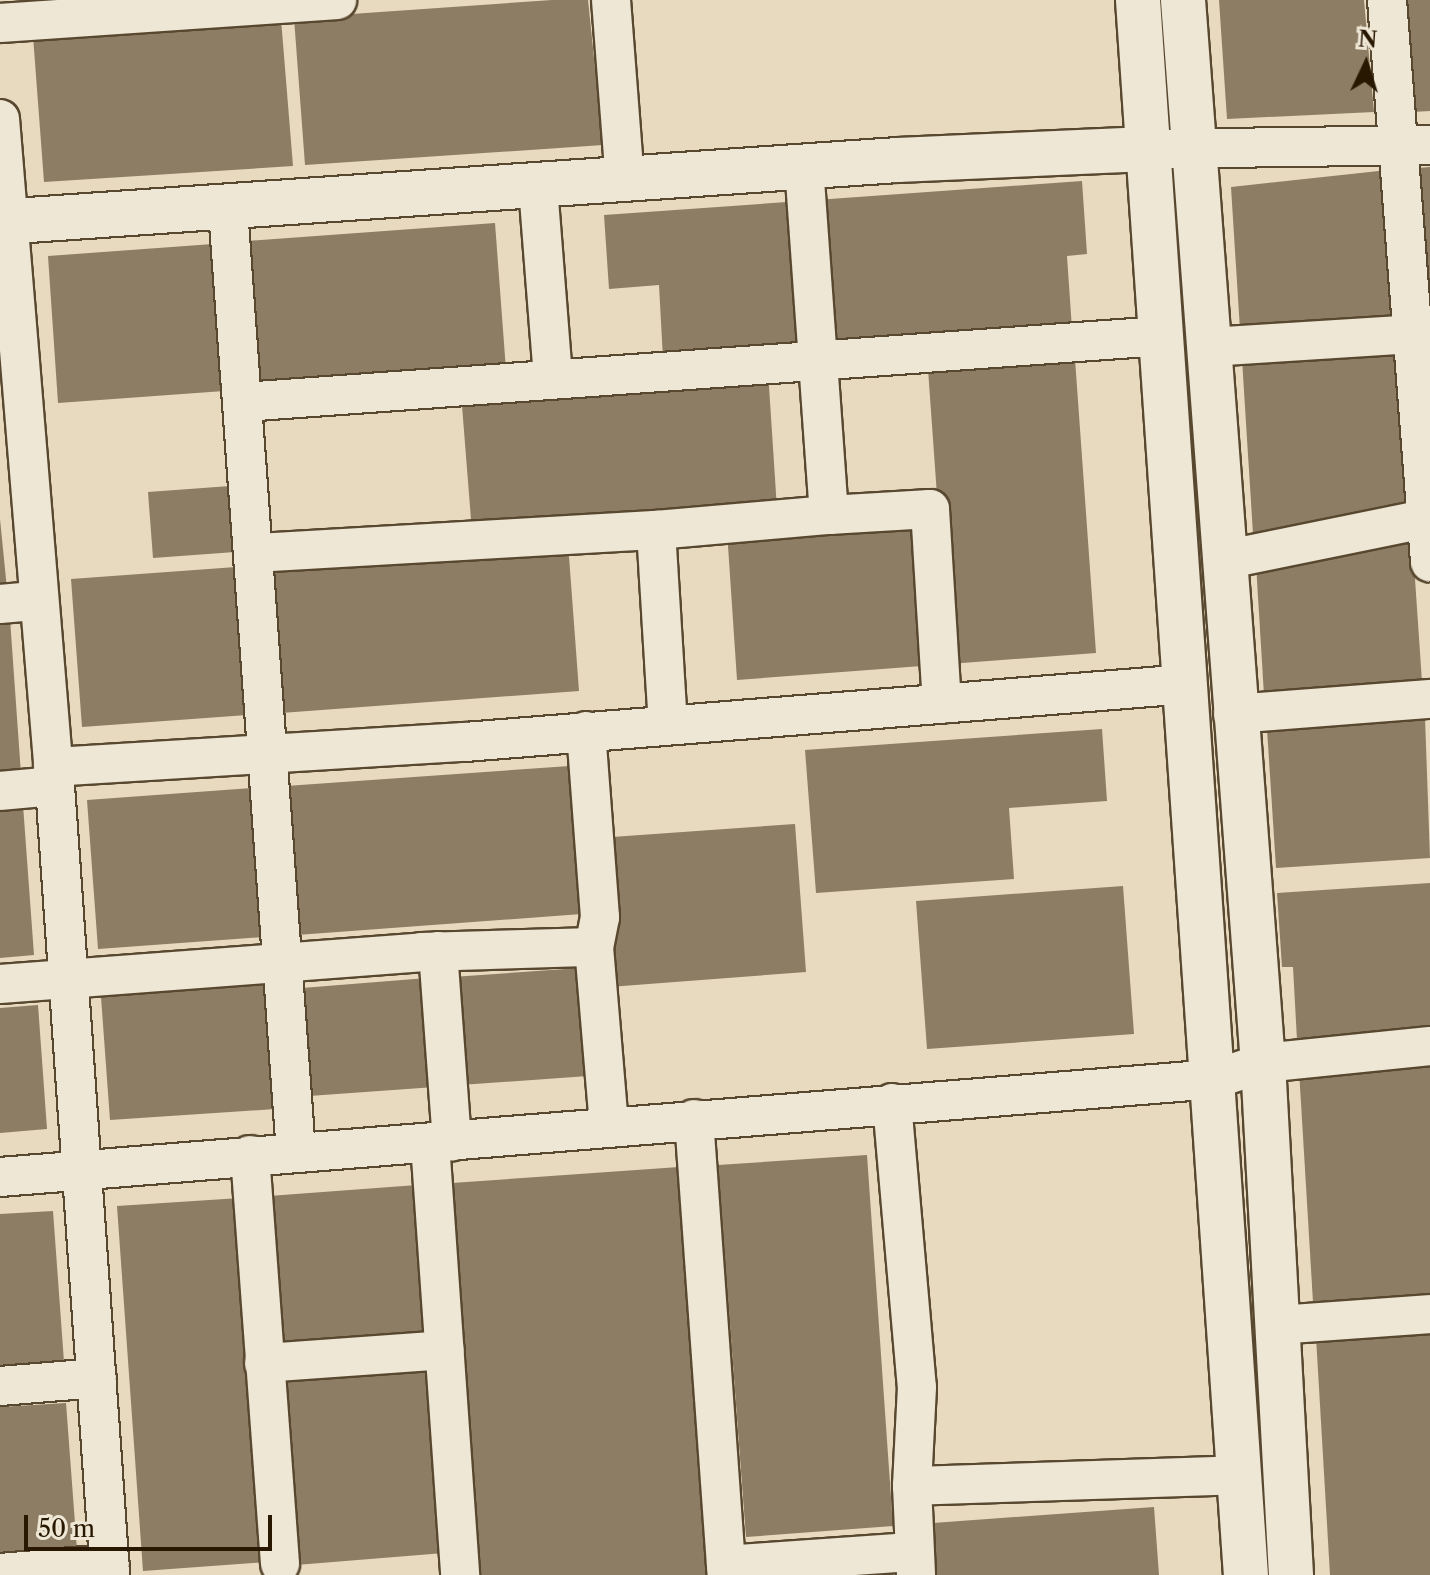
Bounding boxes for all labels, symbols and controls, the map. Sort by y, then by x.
north arrow [1326,24,1406,104]
text: N [1357,25,1378,54]
scale bar [28,1499,276,1549]
text: 50 m [38,1514,95,1543]

